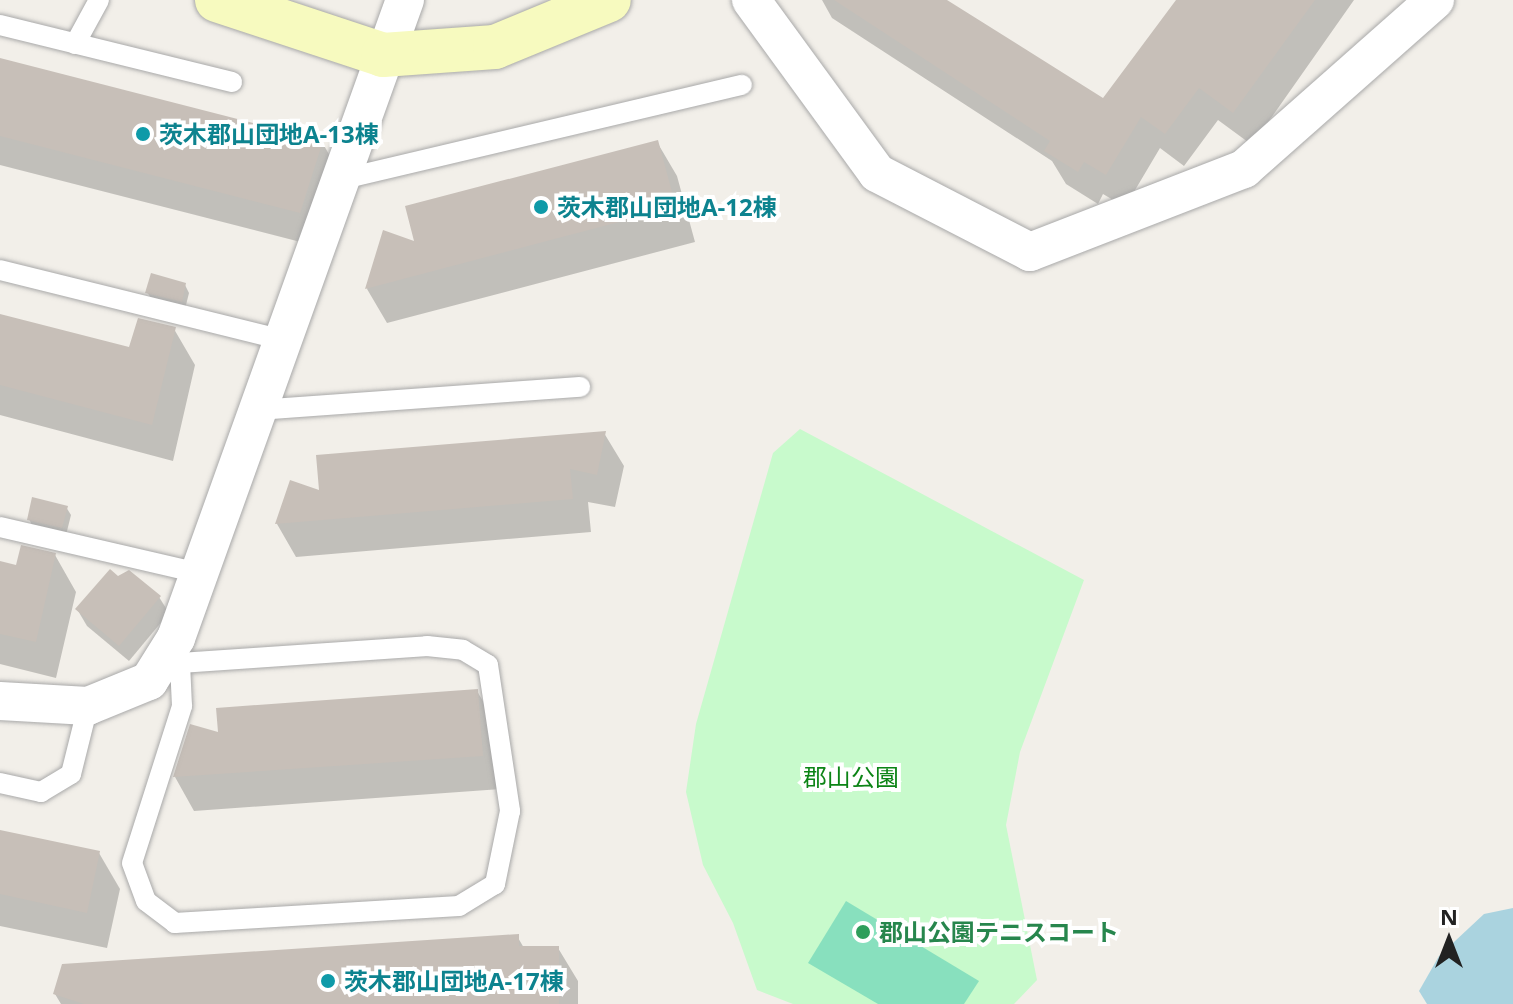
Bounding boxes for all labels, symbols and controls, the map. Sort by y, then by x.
place label: 茨木郡山団地A-13棟 [159,120,379,148]
marker: 茨木郡山団地A-13棟 [134,125,152,143]
place label: 茨木郡山団地A-12棟 [557,193,777,221]
marker: 茨木郡山団地A-12棟 [532,198,550,216]
park label: 郡山公園 [803,763,899,791]
north arrow [1409,900,1489,980]
text: N [1440,901,1458,931]
place label: 郡山公園テニスコート [879,918,1119,946]
marker: 郡山公園テニスコート [854,923,872,941]
place label: 茨木郡山団地A-17棟 [344,967,564,995]
marker: 茨木郡山団地A-17棟 [319,972,337,990]

